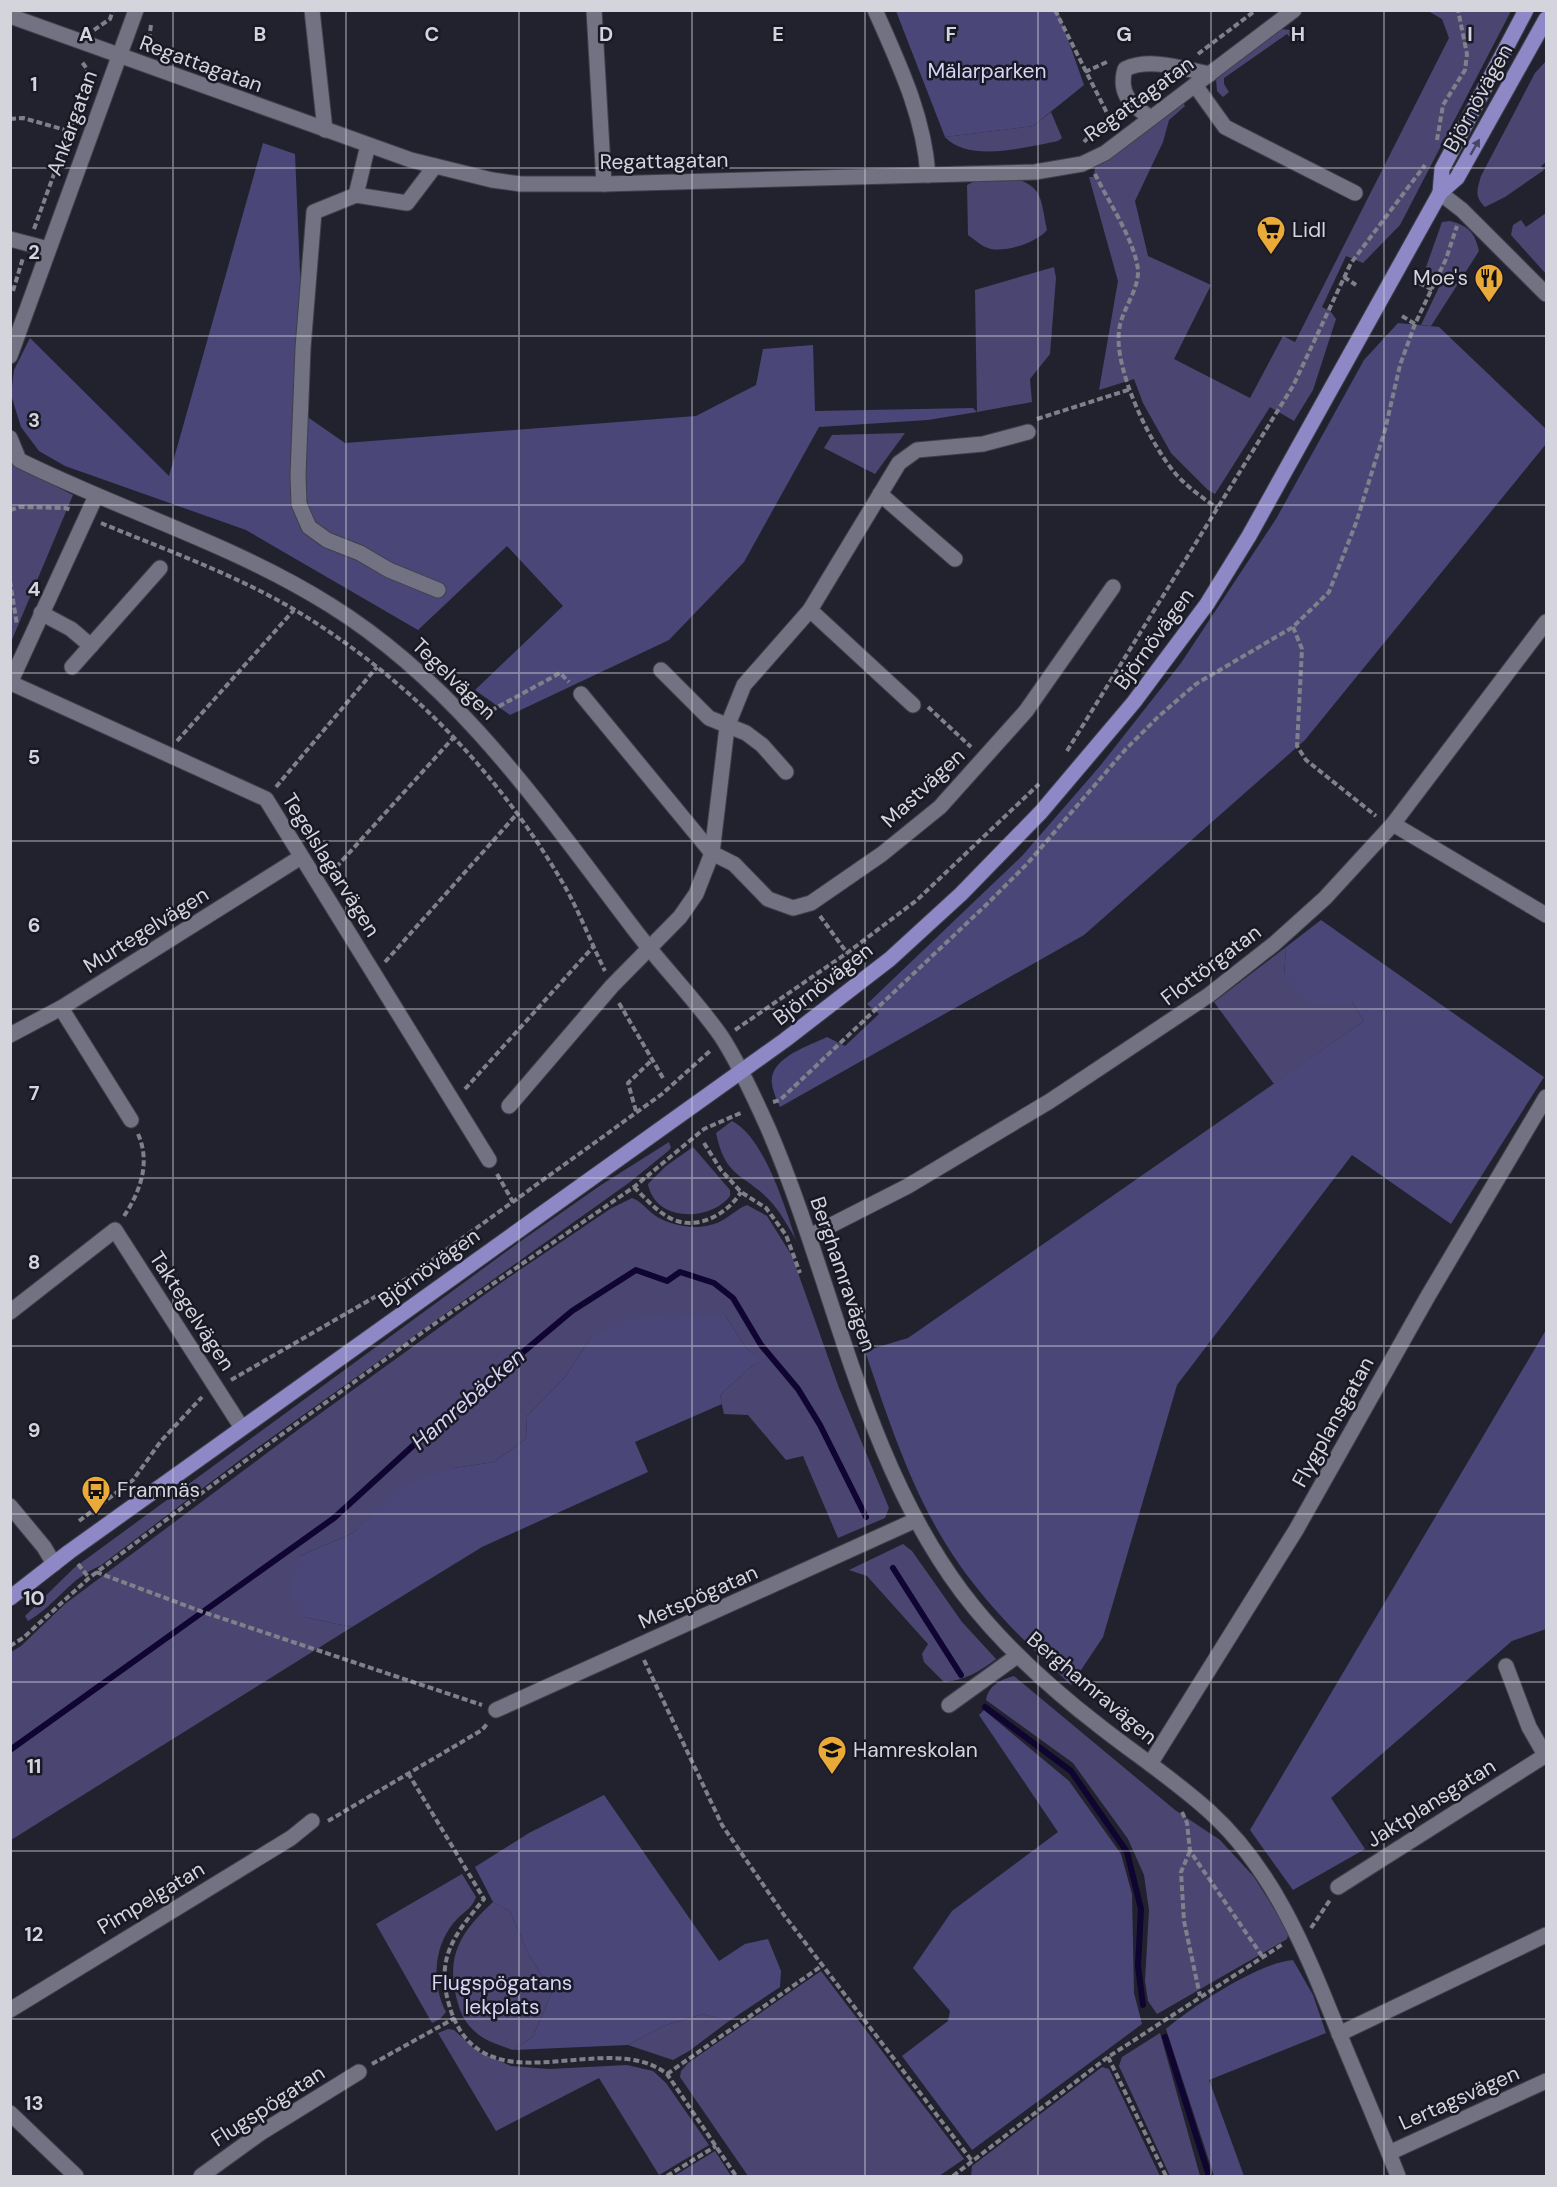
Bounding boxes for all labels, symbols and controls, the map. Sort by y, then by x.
text: A [79,21,93,47]
text: B [254,21,266,47]
text: C [425,21,439,47]
text: D [599,21,613,47]
text: E [772,21,784,47]
text: F [945,21,957,47]
text: G [1116,21,1132,47]
text: H [1291,21,1305,47]
text: I [1467,21,1473,47]
street label: Regattagatan [136,29,266,99]
street label: Björnövägen [1437,39,1519,157]
street label: Regattagatan [1079,50,1199,148]
park label: Mälarparken [927,57,1047,85]
street label: Ankargatan [40,67,104,179]
text: 1 [30,71,38,97]
one-way arrow [1470,138,1480,155]
street label: Regattagatan [599,146,729,176]
supermarket icon: Lidl [1255,214,1287,256]
place label: Lidl [1292,216,1326,244]
text: 2 [28,239,40,265]
restaurant icon: Moe's [1473,262,1505,304]
place label: Moe's [1413,264,1468,292]
text: 3 [28,407,40,433]
text: 4 [28,576,41,602]
street label: Björnövägen [1108,583,1200,695]
street label: Tegelvägen [406,632,502,726]
street label: Mastvägen [875,742,971,834]
text: 5 [28,744,40,770]
street label: Tegelslagarvägen [276,788,386,942]
street label: Murtegelvägen [78,880,214,980]
text: 6 [28,912,40,938]
street label: Flottörgatan [1155,918,1267,1012]
street label: Björnövägen [767,936,879,1032]
text: 7 [29,1080,40,1106]
street label: Berghamravägen [803,1193,883,1355]
street label: Björnövägen [373,1222,485,1314]
street label: Taktegelvägen [143,1246,241,1376]
text: 8 [28,1249,40,1275]
water label: Hamrebäcken [405,1342,531,1456]
street label: Flygplansgatan [1286,1352,1380,1492]
text: 9 [28,1417,40,1443]
bus stop icon: Framnäs [80,1474,112,1516]
place label: Framnäs [117,1476,200,1504]
street label: Metspögatan [634,1558,762,1636]
text: 10 [23,1585,45,1611]
street label: Berghamravägen [1021,1625,1163,1751]
school or university icon: Hamreskolan [816,1734,848,1776]
place label: Hamreskolan [853,1736,978,1764]
street label: Jaktplansgatan [1361,1752,1501,1854]
text: 11 [27,1753,41,1779]
street label: Pimpelgatan [92,1855,210,1941]
text: 12 [25,1921,43,1947]
park label: Flugspögatans lekplats [432,1969,572,2021]
street label: Flugspögatan [206,2059,330,2153]
street label: Lertagsvägen [1394,2059,1524,2137]
text: 13 [24,2090,44,2116]

